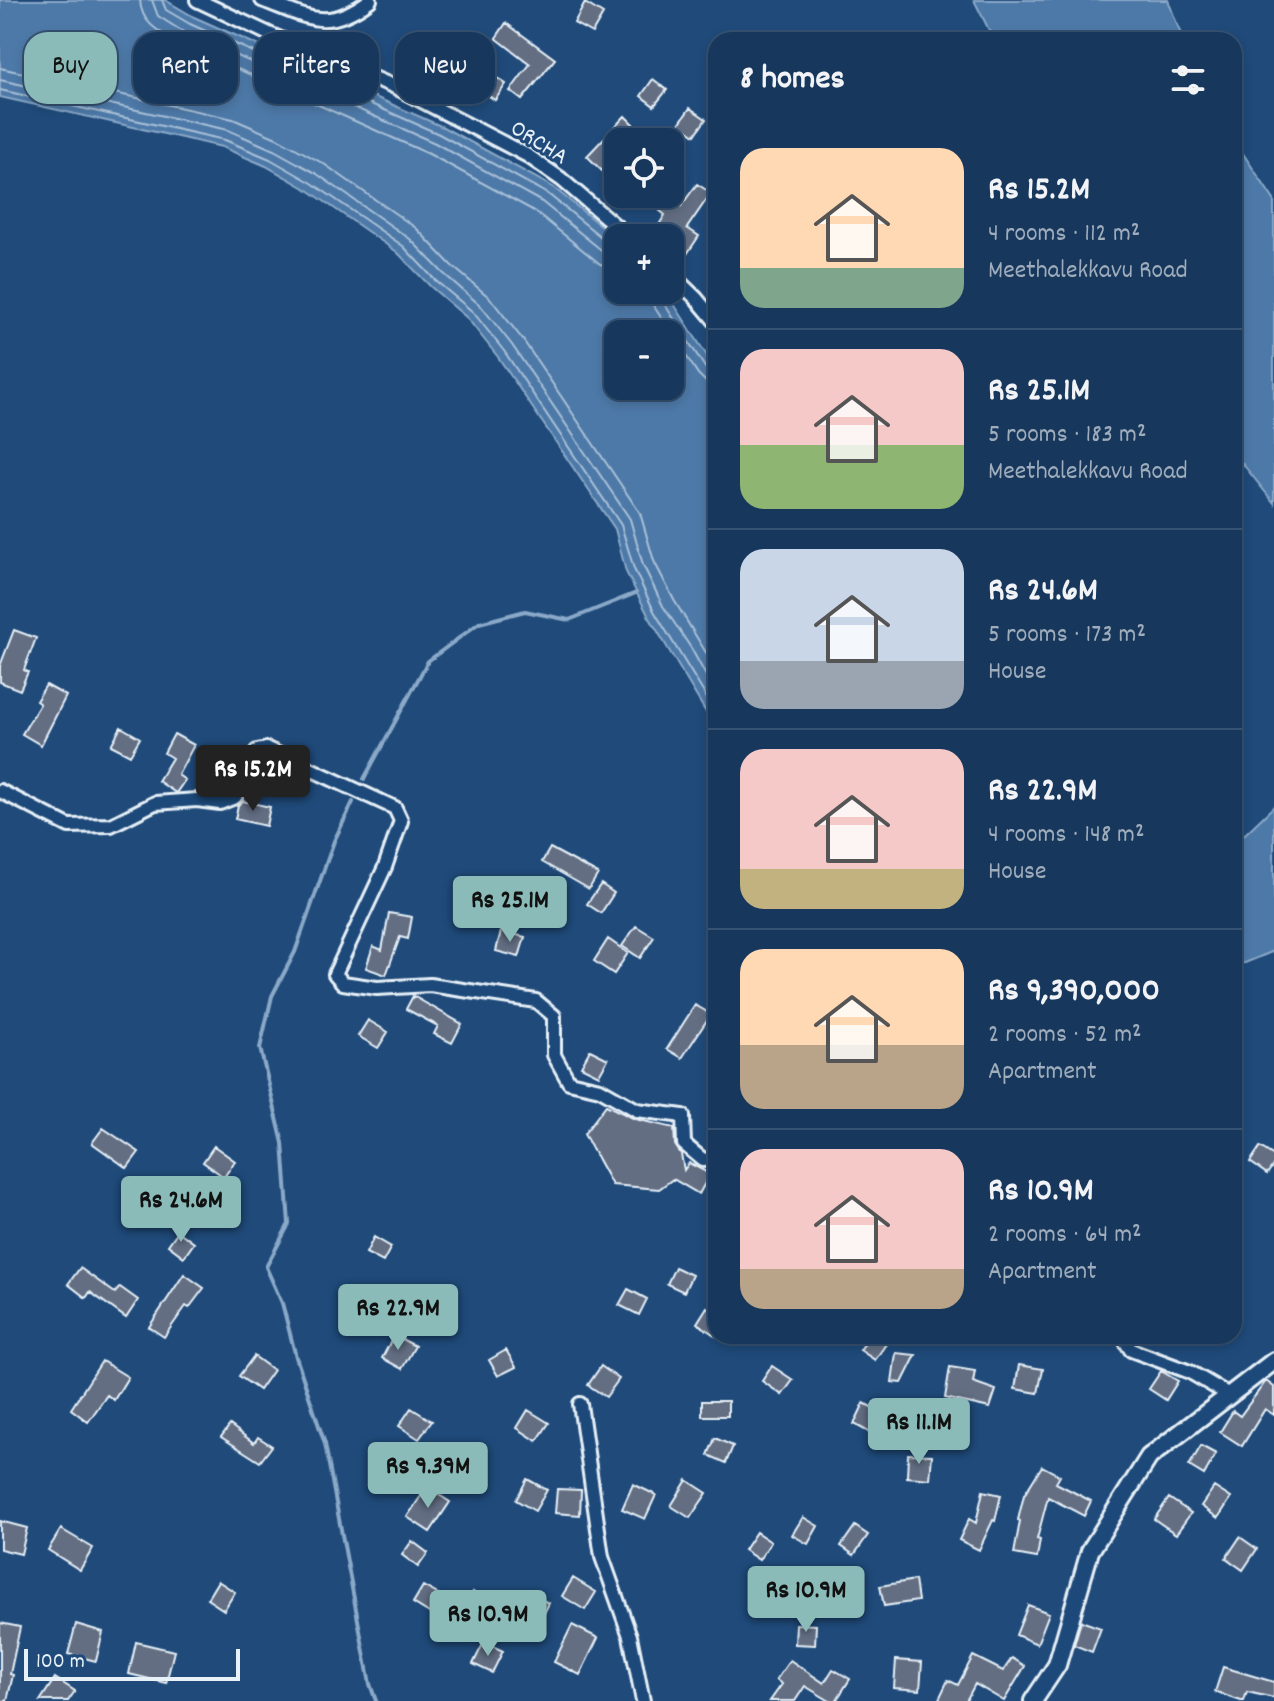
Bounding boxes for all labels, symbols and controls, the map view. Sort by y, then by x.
chip: Buy [24,32,117,104]
chip: Rent [133,32,238,104]
chip: Filters [254,32,379,104]
chip: New [395,32,495,104]
text: 8 homes [740,56,845,105]
icon: filters [1166,58,1210,102]
street label: ORCHA [503,113,574,175]
map controls [604,128,684,400]
button: locate [604,128,684,208]
text: Rs 15.2M [988,167,1090,216]
icon: home [804,180,900,276]
text: 4 rooms · 112 m² [988,216,1140,253]
button: + [604,224,684,304]
text: Meethalekkavu Road [988,253,1188,290]
button: − [604,320,684,400]
text: Rs 25.1M [988,368,1090,417]
icon: home [804,381,900,477]
text: 5 rooms · 183 m² [988,417,1146,454]
text: Meethalekkavu Road [988,454,1188,491]
text: Rs 24.6M [988,568,1098,617]
icon: home [804,581,900,677]
text: 5 rooms · 173 m² [988,617,1146,654]
text: House [988,654,1046,691]
pin: Rs 15.2M [170,745,336,813]
text: Rs 15.2M [214,752,292,789]
text: Rs 22.9M [988,768,1098,817]
icon: home [804,781,900,877]
text: 4 rooms · 148 m² [988,817,1144,854]
text: House [988,854,1046,891]
pin: Rs 25.1M [427,876,593,944]
text: Rs 25.1M [471,883,549,920]
text: Rs 9,390,000 [988,968,1160,1017]
icon: home [804,981,900,1077]
text: 2 rooms · 52 m² [988,1017,1141,1054]
text: Apartment [988,1054,1097,1091]
text: Rs 10.9M [988,1168,1094,1217]
pin: Rs 24.6M [98,1176,264,1244]
icon: home [804,1181,900,1277]
text: Rs 24.6M [139,1183,223,1220]
text: 2 rooms · 64 m² [988,1217,1142,1254]
text: Apartment [988,1254,1097,1291]
pin: Rs 22.9M [315,1284,481,1352]
text: Rs 22.9M [356,1291,440,1328]
pin: Rs 11.1M [836,1398,1002,1466]
text: Rs 11.1M [886,1405,952,1442]
pin: Rs 9.39M [345,1442,511,1510]
text: Rs 9.39M [386,1449,470,1486]
pin: Rs 10.9M [723,1566,889,1634]
text: Rs 10.9M [766,1573,846,1610]
pin: Rs 10.9M [405,1590,571,1658]
text: Rs 10.9M [448,1597,528,1634]
scale bar [24,1645,240,1681]
text: 100 m [36,1647,85,1678]

